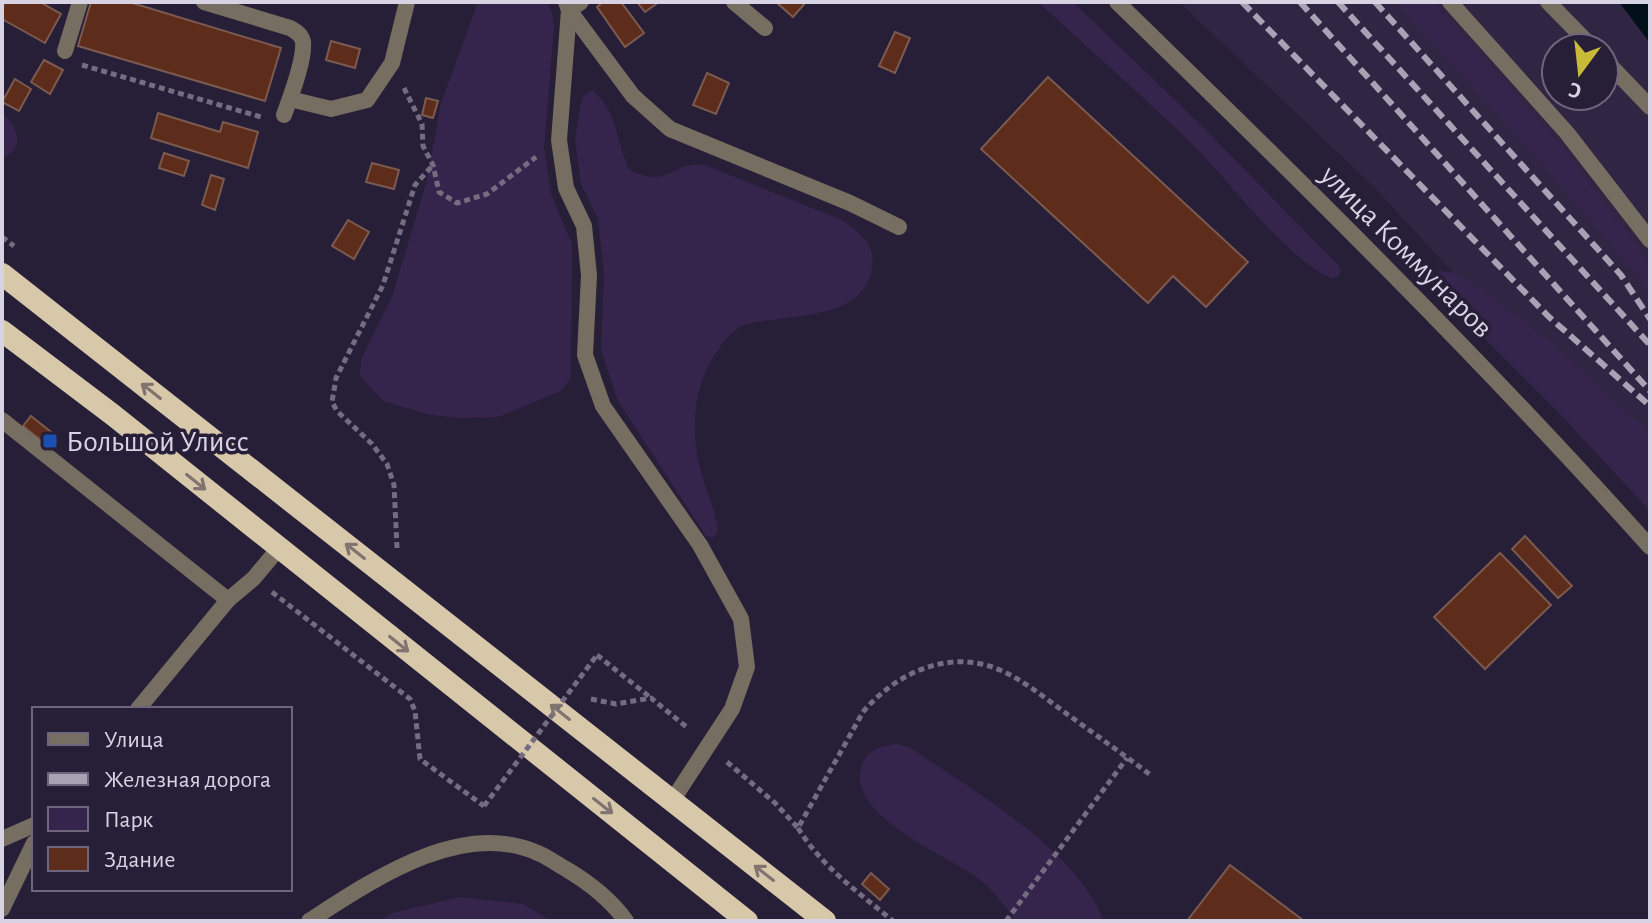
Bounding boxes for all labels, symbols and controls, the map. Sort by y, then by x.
north arrow [1540,32,1620,112]
text: С [1566,78,1584,103]
street label: улица Коммунаров [1314,159,1498,343]
one-way arrow [141,382,162,399]
place label: Большой Улисс [66,427,249,457]
marker: Большой Улисс [41,432,59,450]
one-way arrow [185,473,206,491]
one-way arrow [345,543,366,560]
one-way arrow [389,635,410,653]
one-way arrow [550,703,571,720]
legend [32,707,292,891]
text: Улица [104,728,164,752]
text: Железная дорога [104,768,271,792]
one-way arrow [592,798,613,815]
text: Парк [104,808,153,832]
text: Здание [104,848,175,872]
one-way arrow [754,864,775,881]

